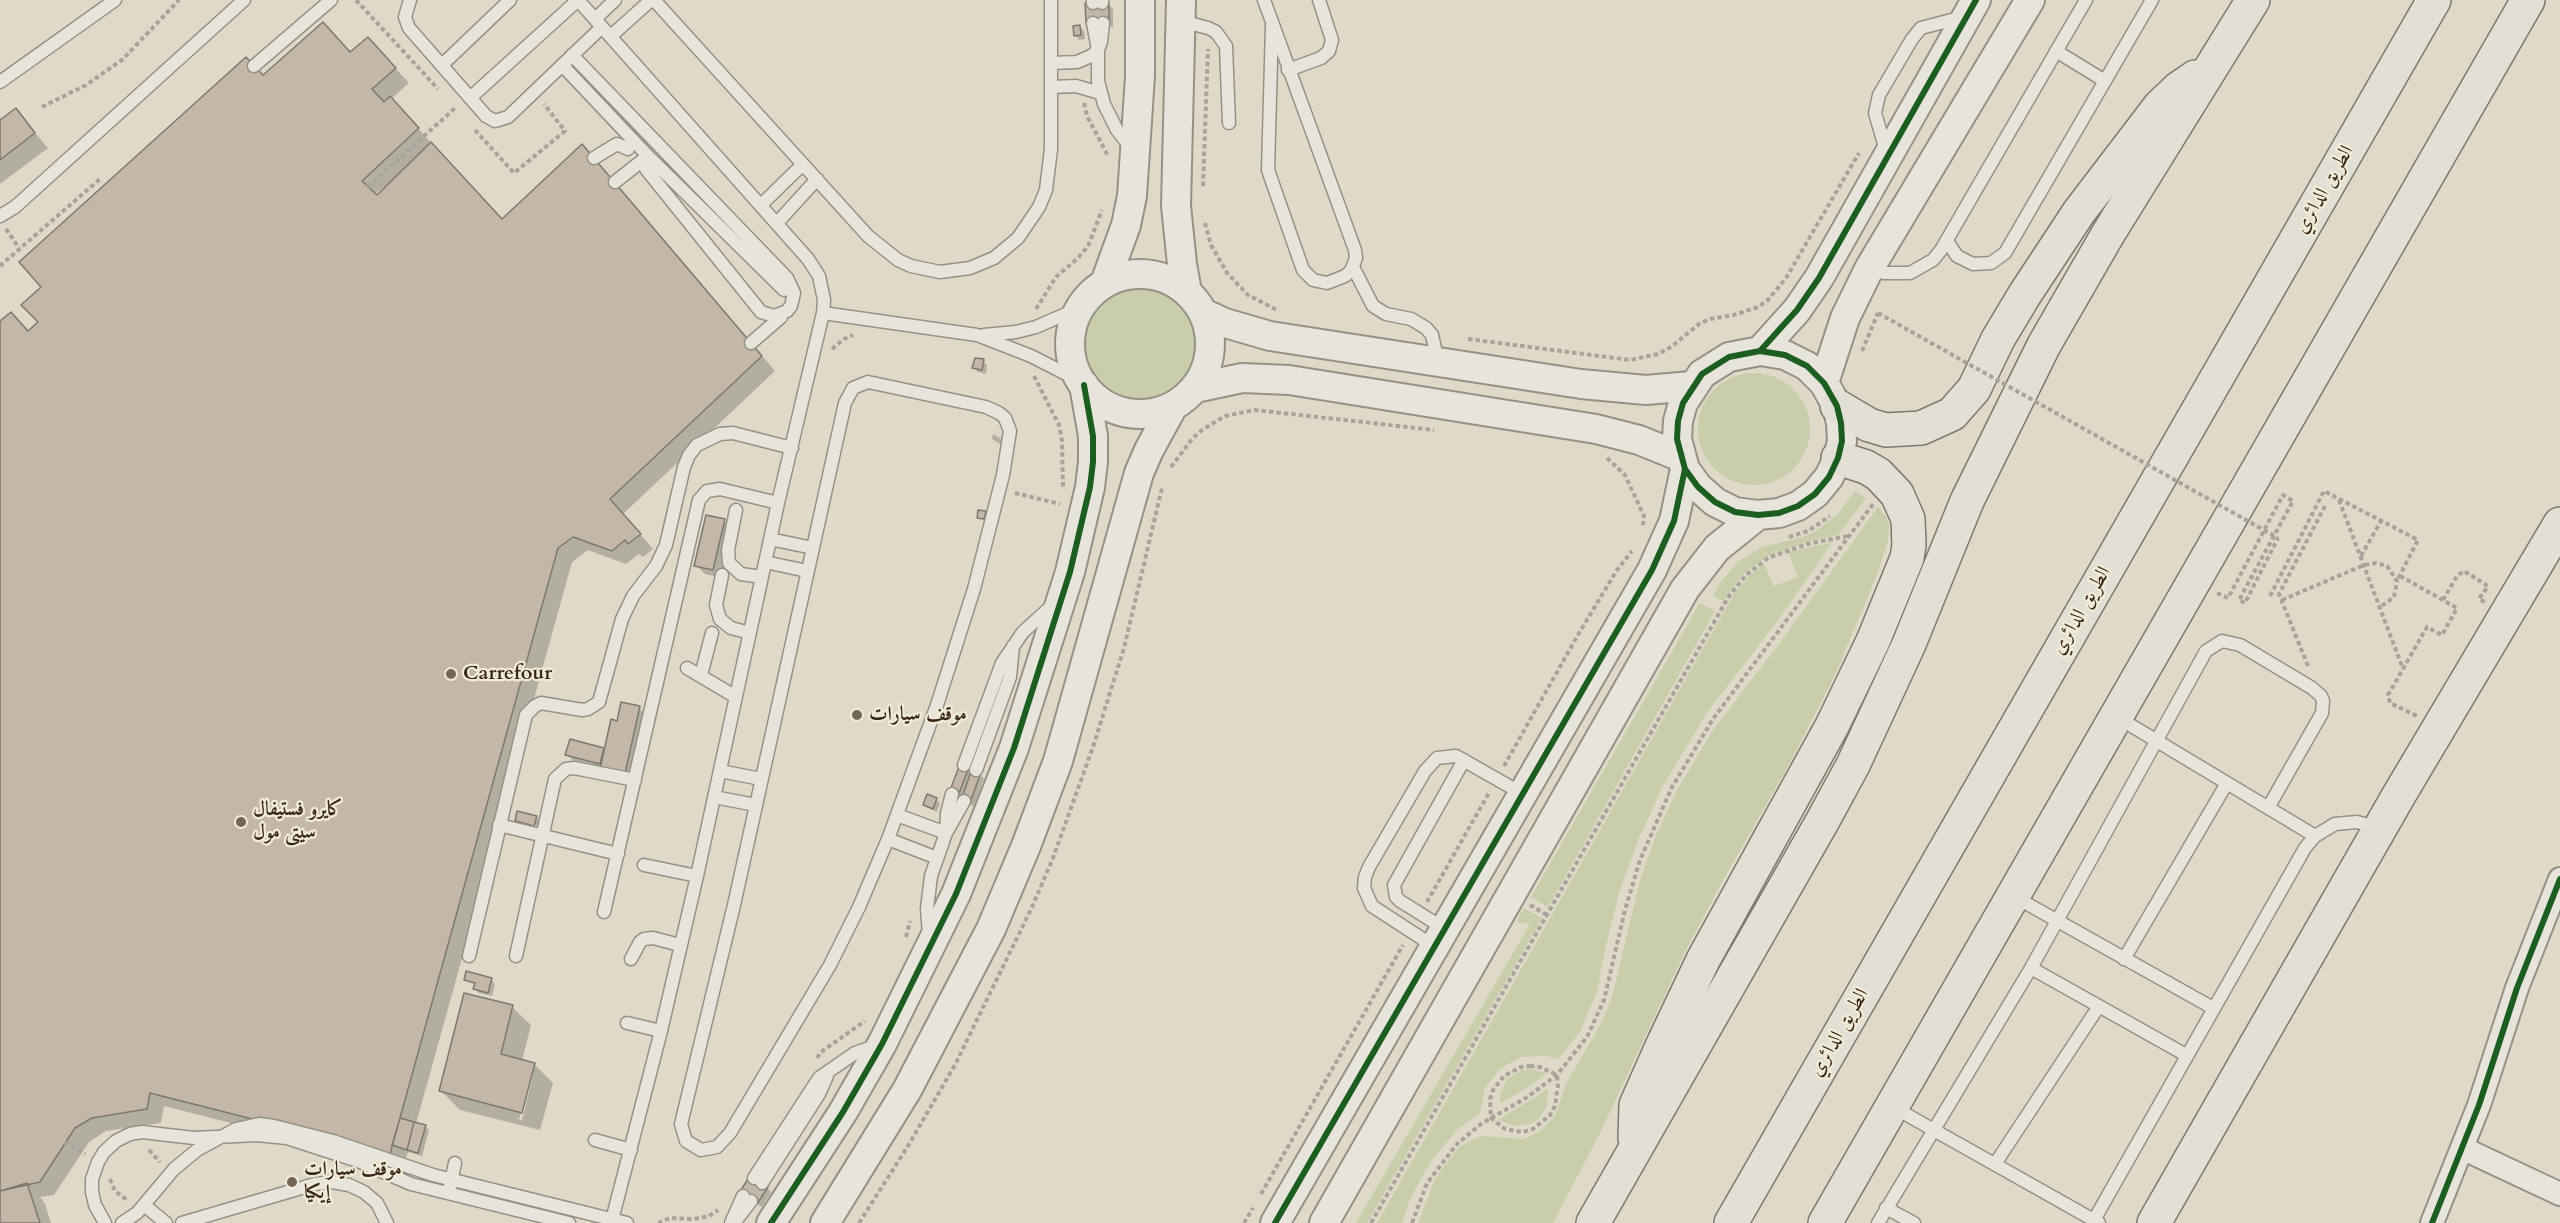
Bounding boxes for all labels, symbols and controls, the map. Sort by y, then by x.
street label: الطريق الدائري [2290,142,2360,238]
street label: الطريق الدائري [2047,563,2117,659]
place label: Carrefour [463,662,552,686]
marker: Carrefour [444,667,458,681]
place label: موقف سيارات [869,703,967,727]
marker: موقف سيارات [850,708,864,722]
place label: كايرو فستيفال سيتى مول [253,798,343,845]
marker: كايرو فستيفال سيتى مول [234,815,248,829]
street label: الطريق الدائري [1805,985,1875,1081]
place label: موقف سيارات إيكيا [304,1158,402,1205]
marker: موقف سيارات إيكيا [285,1175,299,1189]

